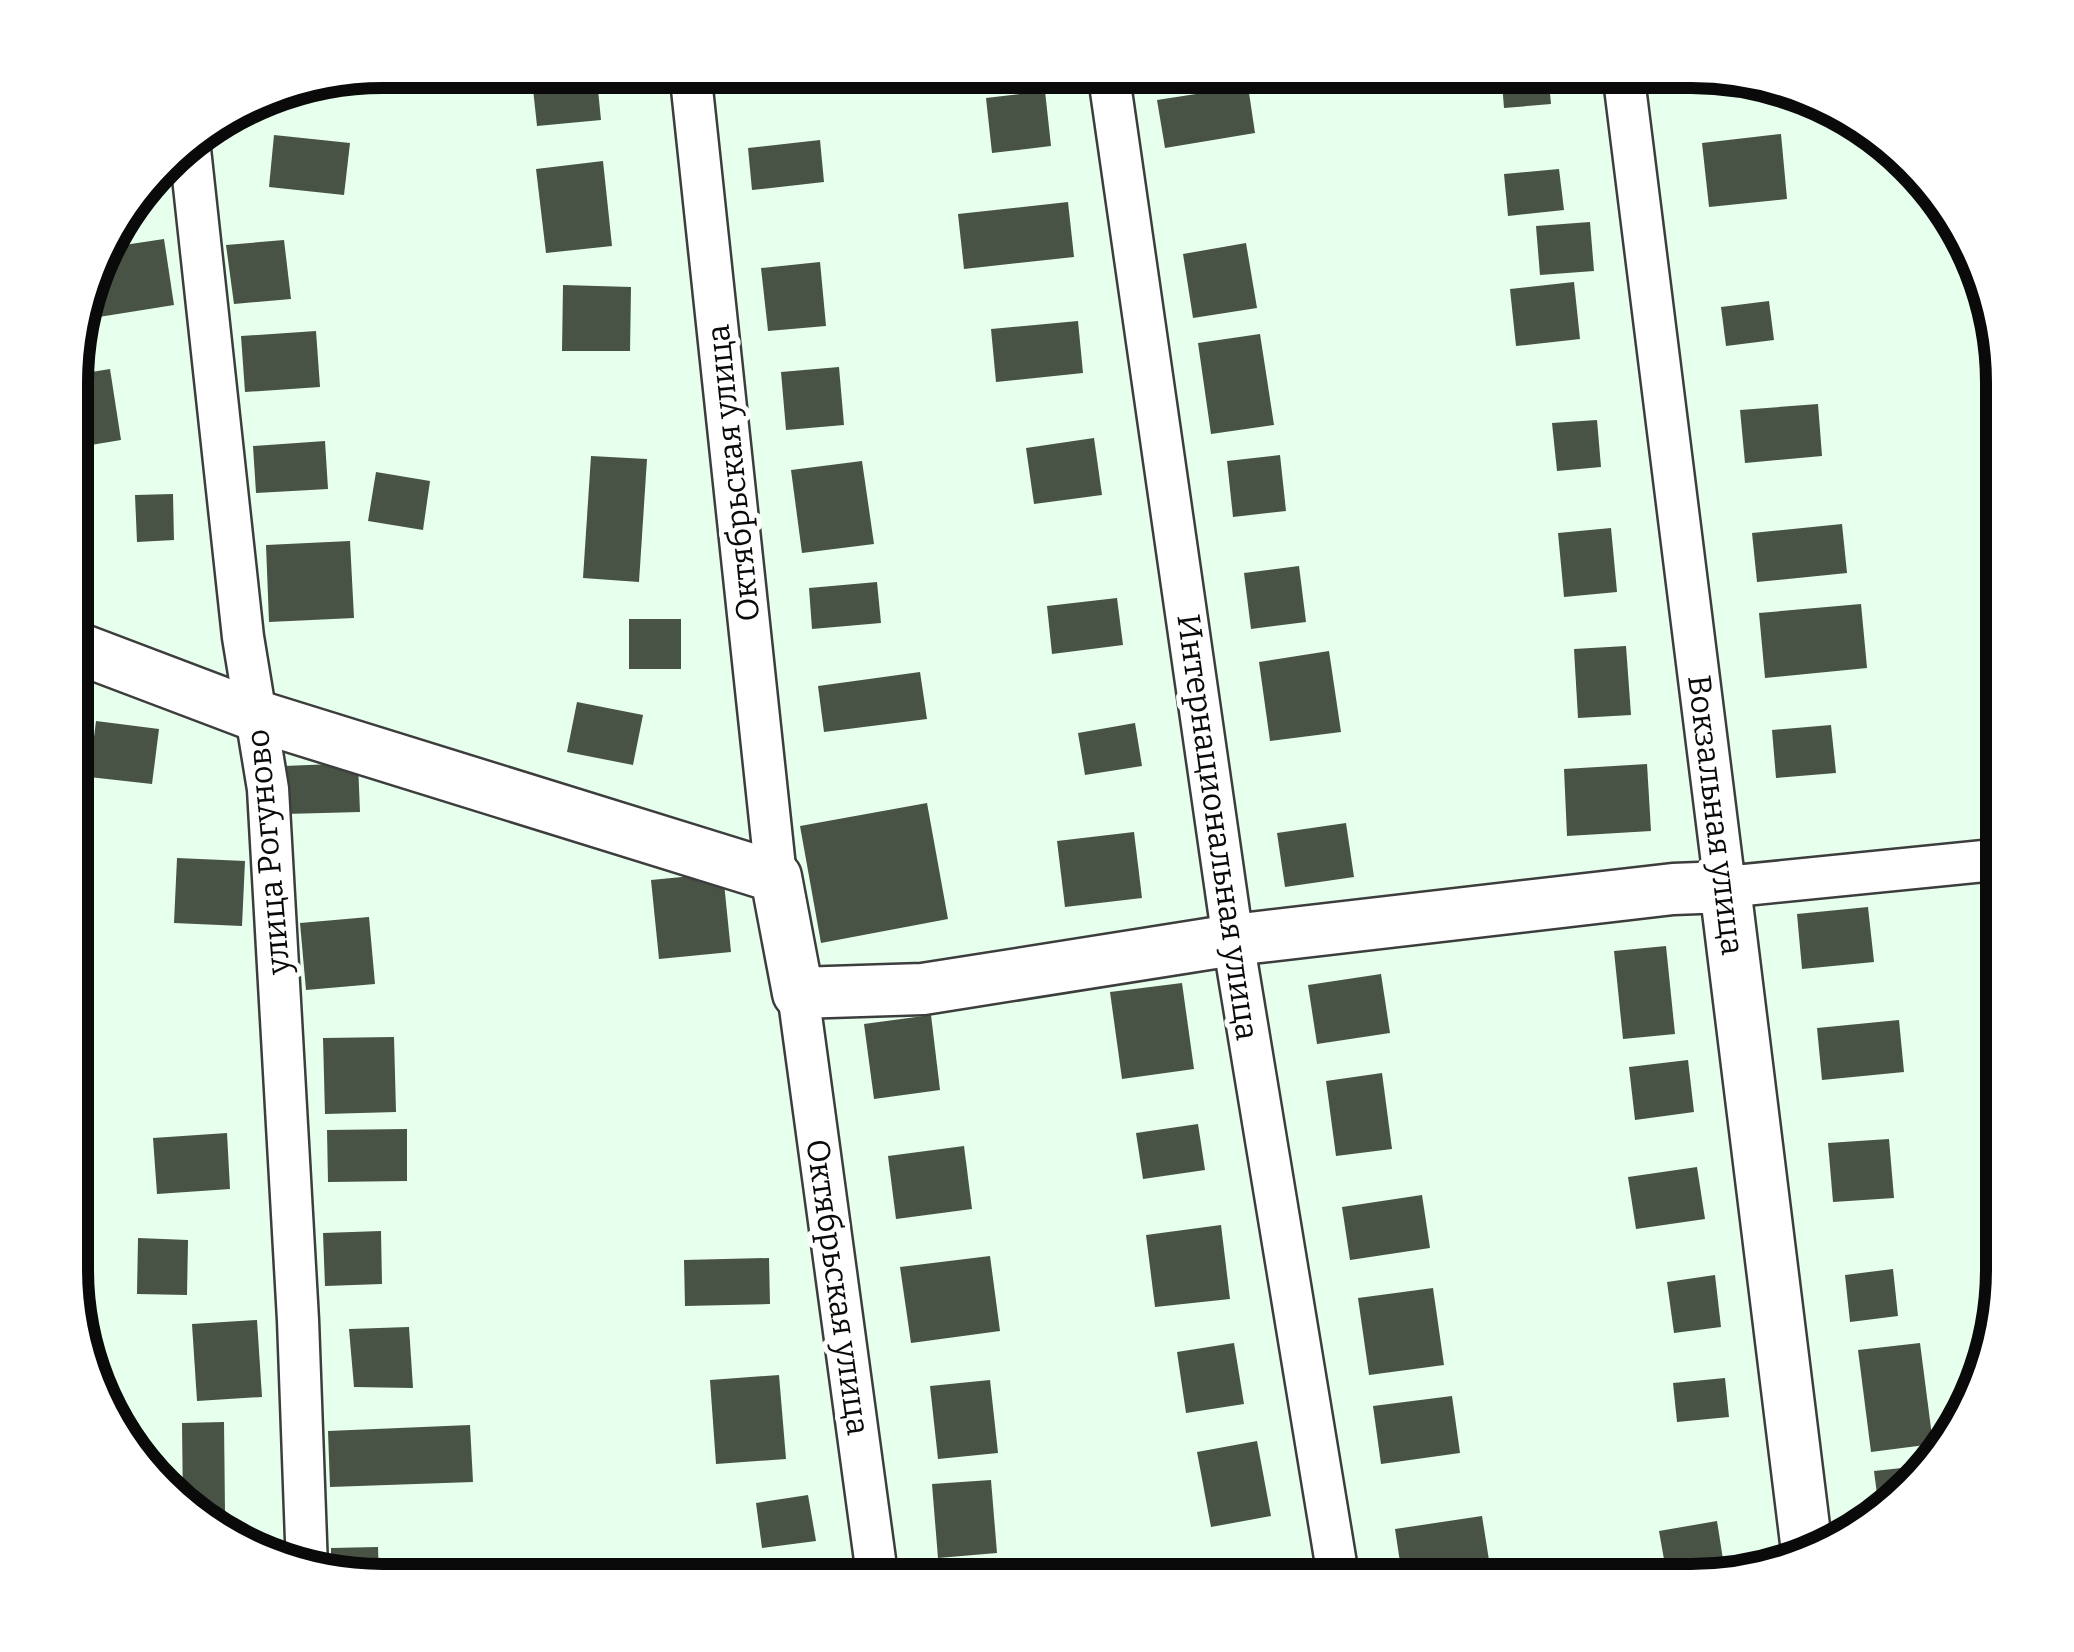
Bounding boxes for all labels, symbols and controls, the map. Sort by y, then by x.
street label: Октябрьская улица [699,323,767,623]
street label: Интернациональная улица [1169,612,1267,1042]
street label: Вокзальная улица [1680,673,1752,957]
street label: улица Рогуново [238,728,298,977]
street label: Октябрьская улица [798,1137,878,1437]

